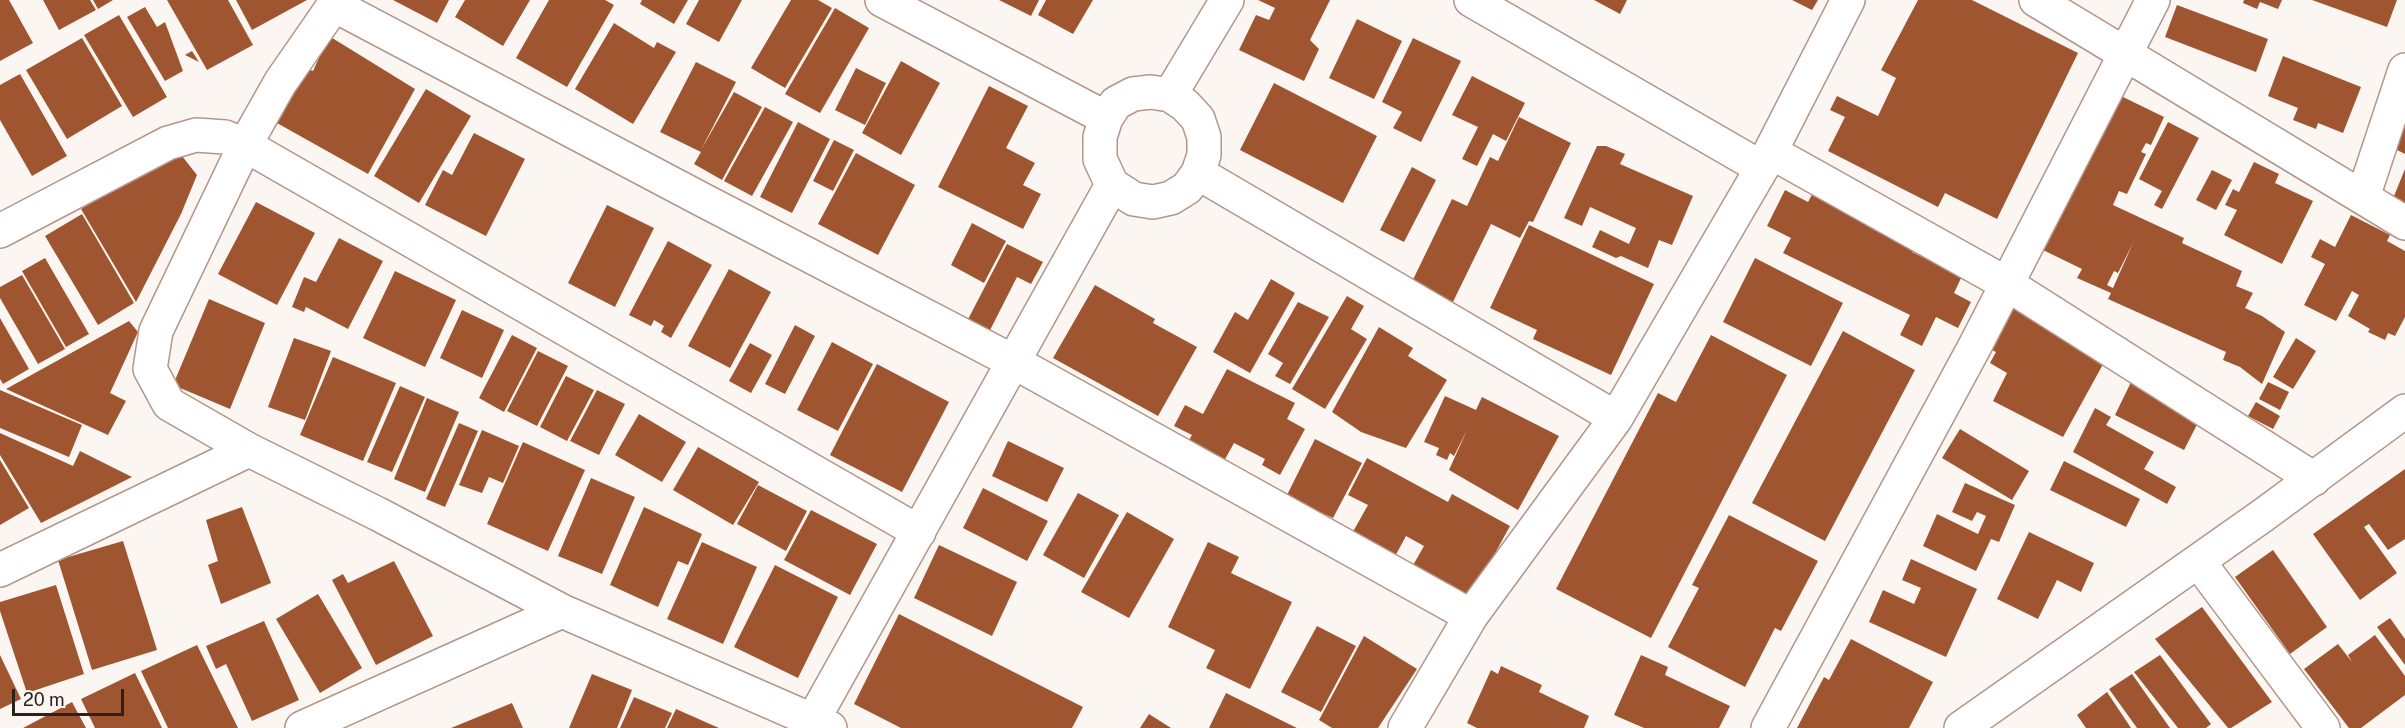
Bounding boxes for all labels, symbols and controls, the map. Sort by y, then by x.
scale bar [15,677,128,715]
text: 20 m [23,689,65,710]

